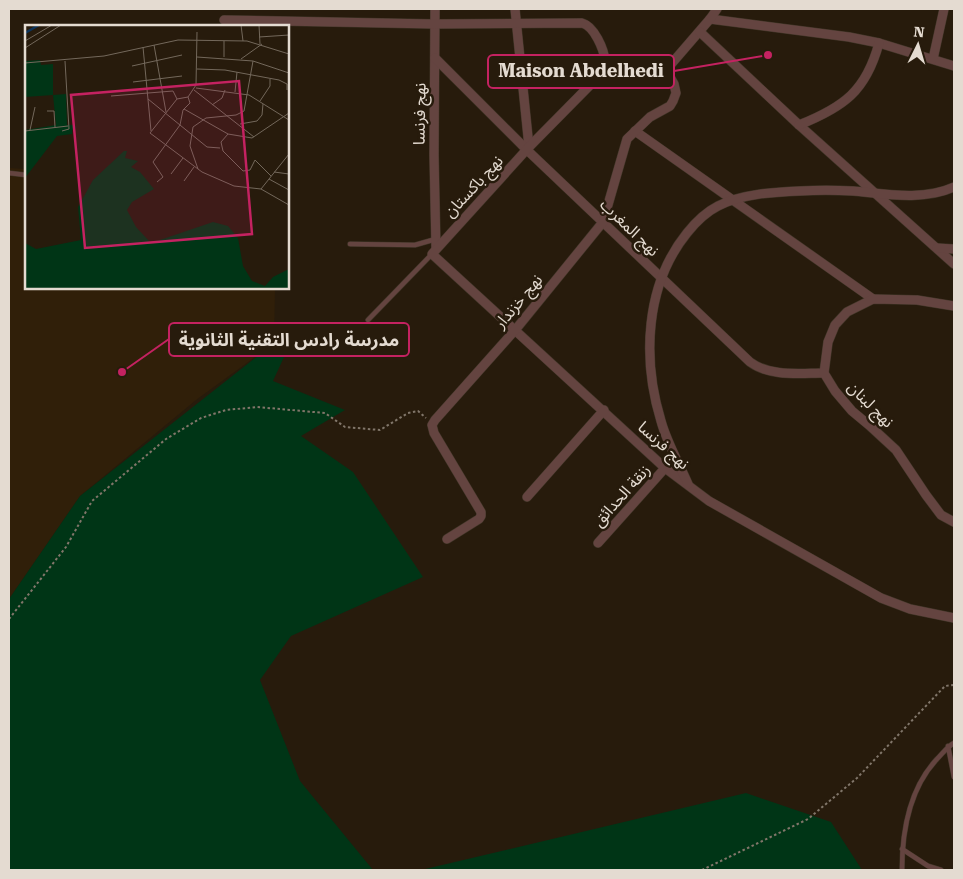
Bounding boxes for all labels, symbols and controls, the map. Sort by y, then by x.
north arrow [893,20,943,70]
text: N [913,24,925,41]
inset map [25,25,289,289]
callout: Maison Abdelhedi [488,55,674,88]
text: Maison Abdelhedi [498,60,664,81]
street label: نهج فرنسا [409,83,433,145]
street label: نهج باكستان [440,151,509,223]
street label: نهج المغرب [594,195,663,262]
street label: نهج خزندار [490,270,549,335]
callout: مدرسة رادس التقنية الثانوية [169,323,409,356]
text: مدرسة رادس التقنية الثانوية [179,329,399,351]
street label: نهج لبنان [841,377,898,434]
street label: نهج فرنسا [632,417,693,476]
street label: زنقة الحدائق [588,460,655,531]

